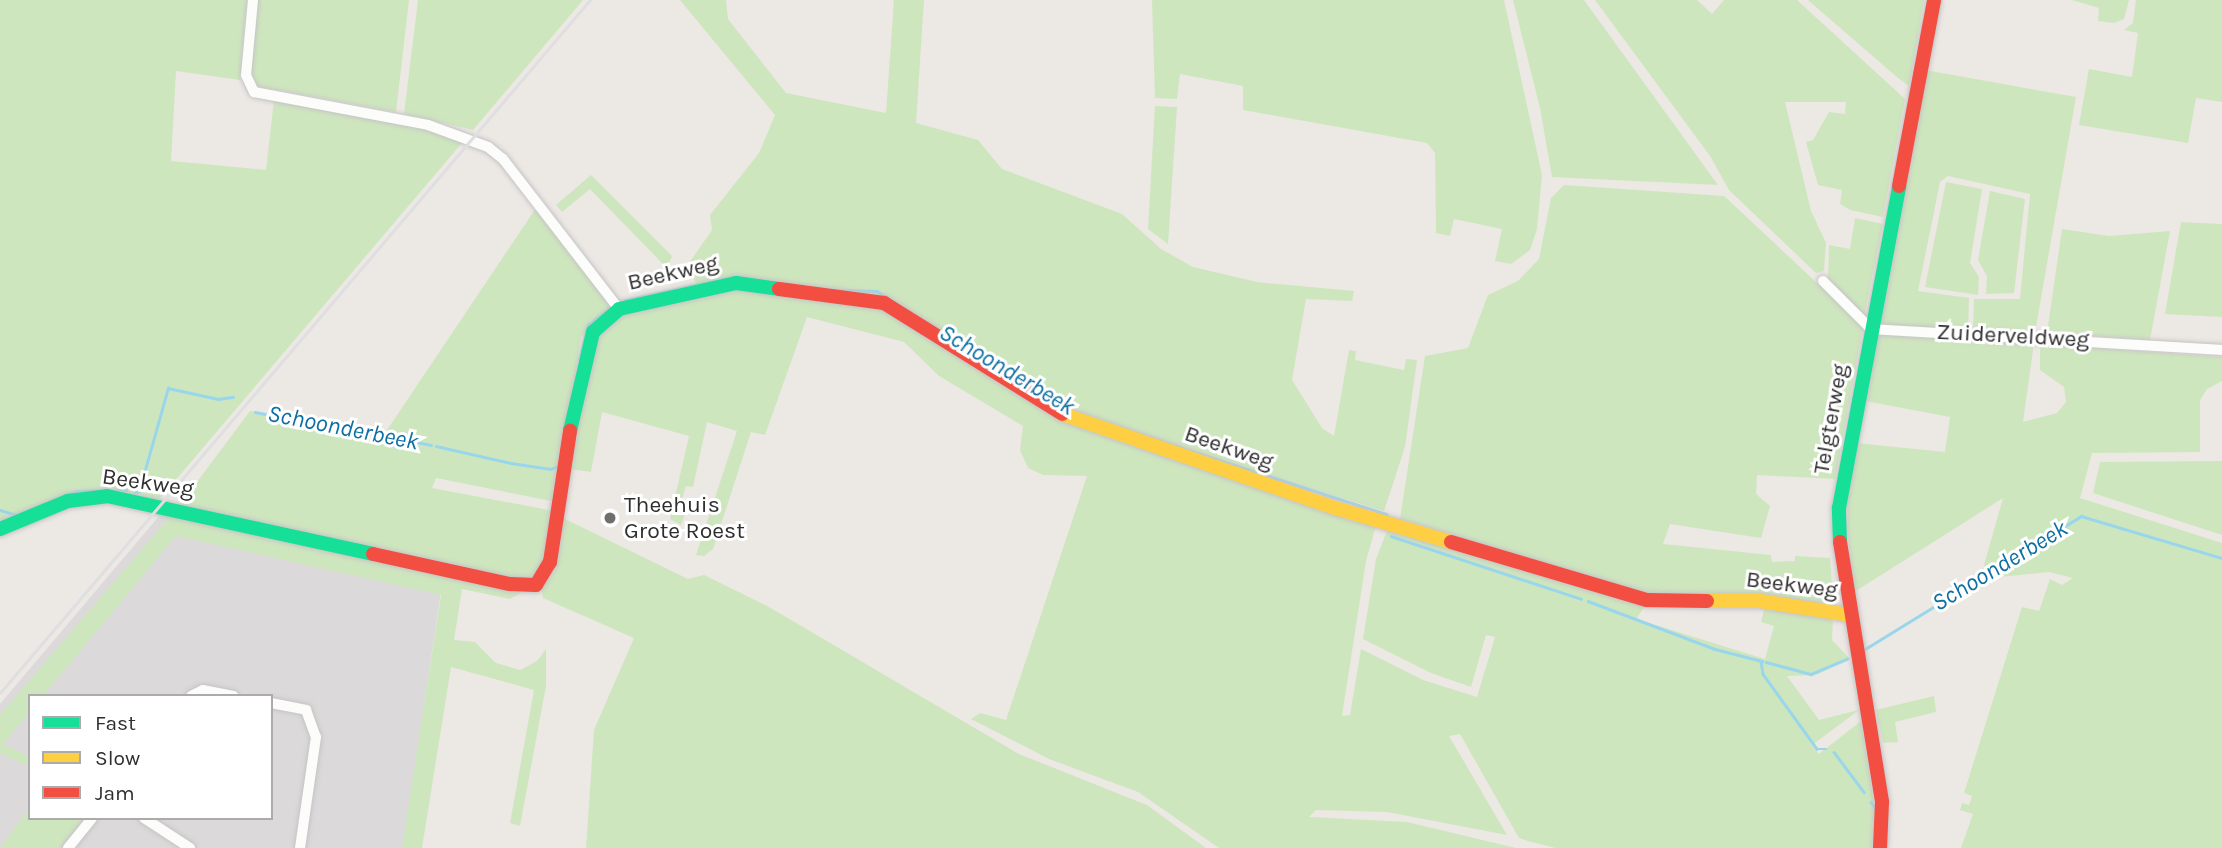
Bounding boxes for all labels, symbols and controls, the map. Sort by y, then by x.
street label: Beekweg [625,249,721,297]
water label: Schoonderbeek [934,318,1080,422]
street label: Zuiderveldweg [1936,318,2090,354]
street label: Telgterweg [1808,362,1854,476]
water label: Schoonderbeek [265,399,421,457]
street label: Beekweg [1181,420,1277,476]
street label: Beekweg [100,463,196,503]
place label: Theehuis Grote Roest [624,491,745,545]
marker: Theehuis Grote Roest [602,510,618,526]
water label: Schoonderbeek [1927,514,2073,618]
street label: Beekweg [1744,566,1840,604]
legend [28,694,273,820]
text: Fast [95,711,136,735]
text: Slow [95,746,140,770]
text: Jam [95,781,135,805]

